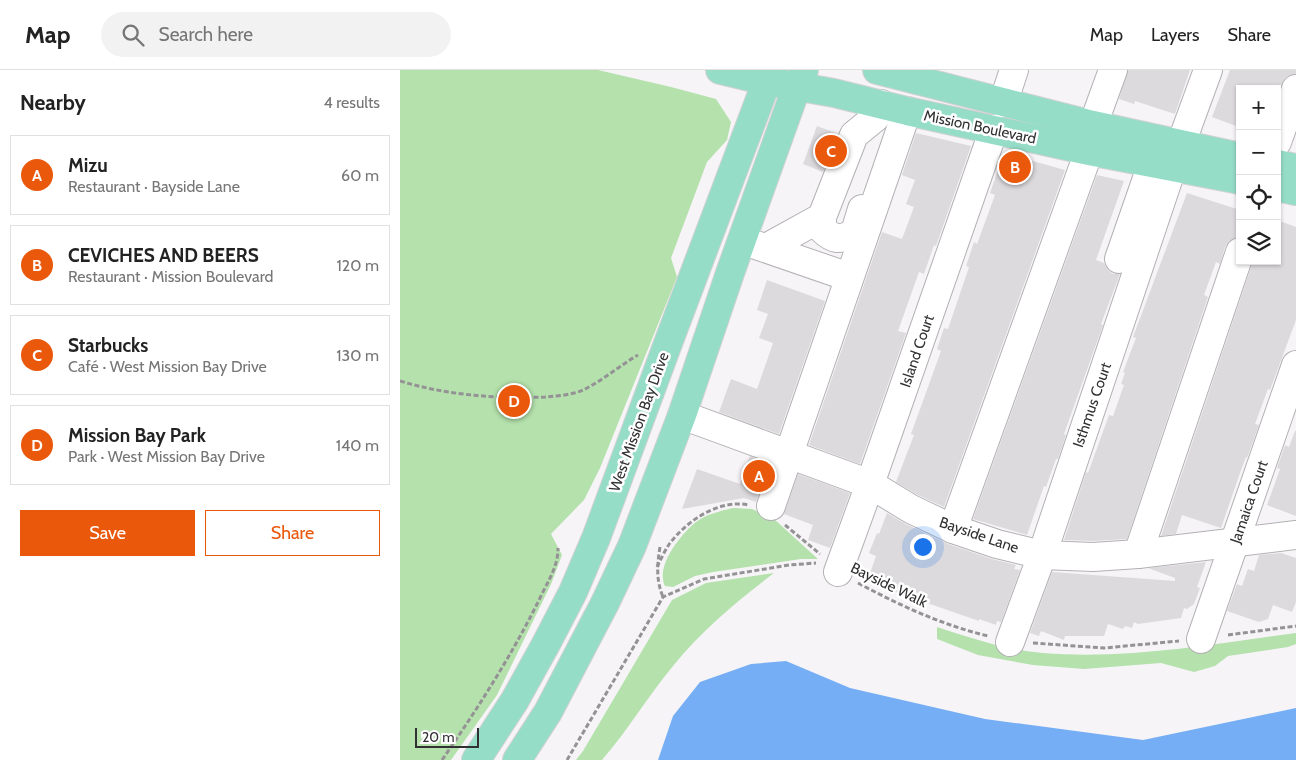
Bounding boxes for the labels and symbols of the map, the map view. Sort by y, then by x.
street label: Mission Boulevard [922,106,1038,148]
pin: C [815,132,847,170]
pin: B [999,148,1031,186]
street label: Island Court [896,312,938,390]
street label: West Mission Bay Drive [605,349,673,494]
street label: Isthmus Court [1069,360,1115,450]
pin: D [498,382,530,420]
pin: A [743,457,775,495]
street label: Jamaica Court [1226,458,1272,547]
street label: Bayside Lane [937,513,1021,557]
your location [910,534,936,560]
street label: Bayside Walk [848,559,931,611]
scale bar [415,725,479,748]

